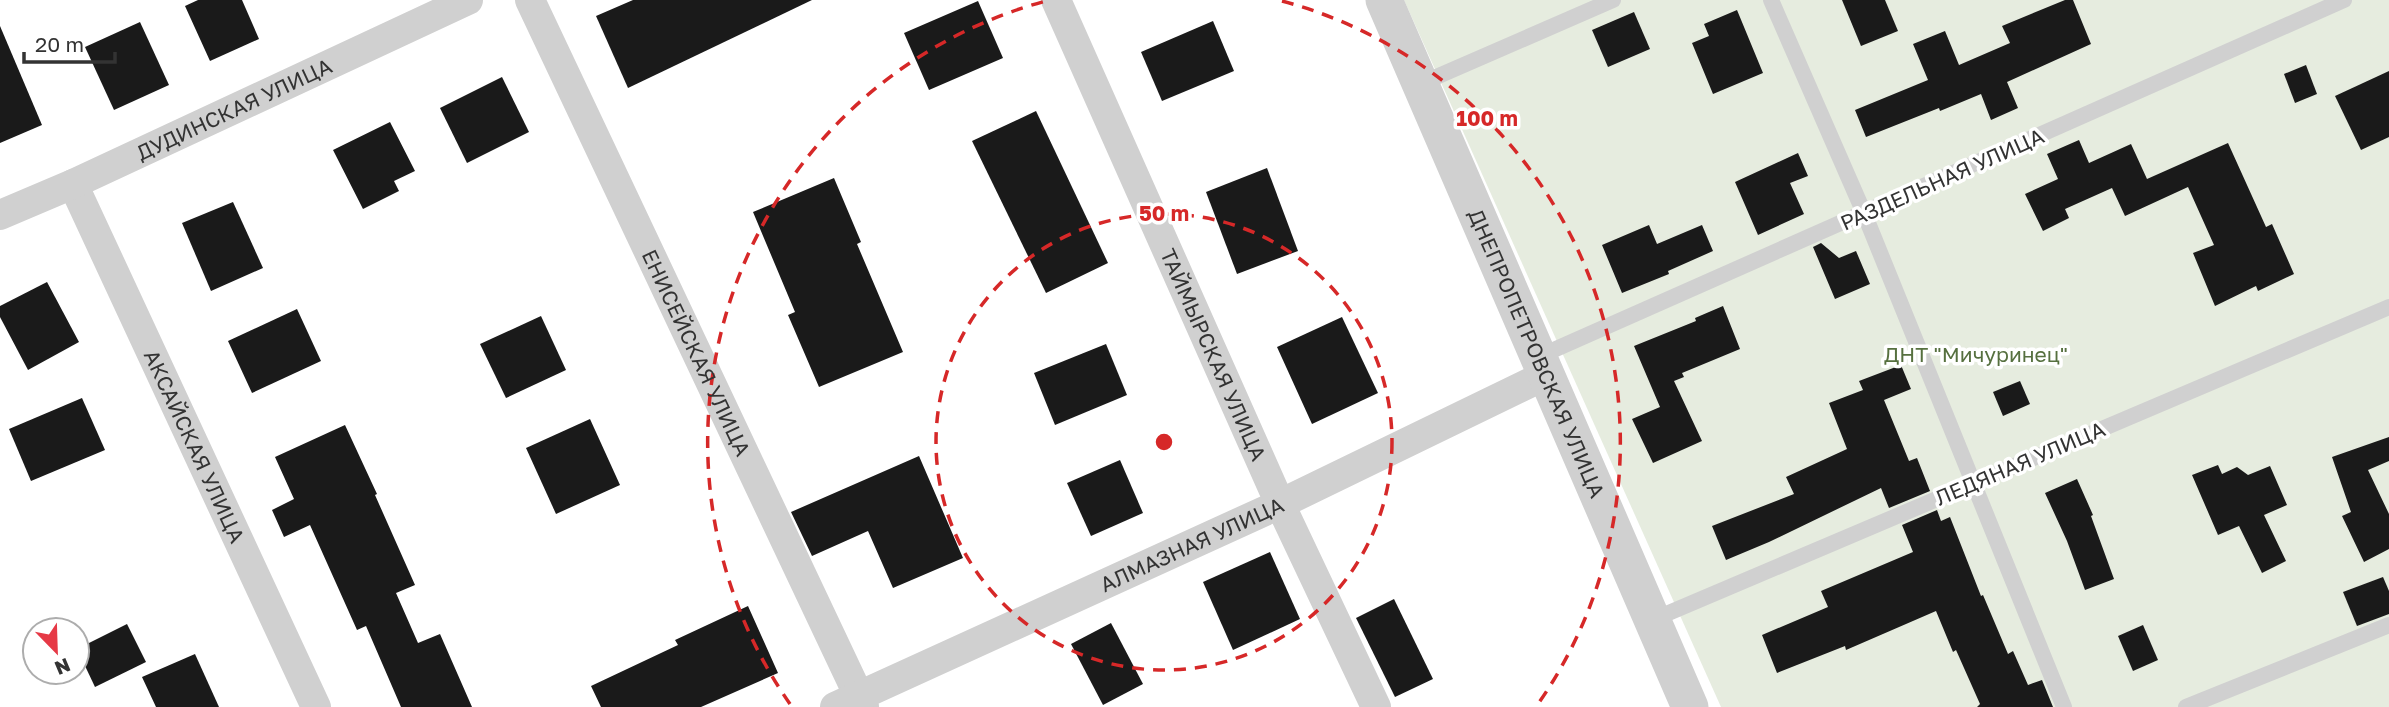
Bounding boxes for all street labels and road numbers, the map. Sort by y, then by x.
street label: ДУДИНСКАЯ УЛИЦА [132,52,336,166]
street label: РАЗДЕЛЬНАЯ УЛИЦА [1836,122,2048,236]
street label: ДНЕПРОПЕТРОВСКАЯ УЛИЦА [1463,205,1611,502]
street label: ТАЙМЫРСКАЯ УЛИЦА [1155,244,1272,465]
street label: ЕНИСЕЙСКАЯ УЛИЦА [637,245,757,460]
street label: АКСАЙСКАЯ УЛИЦА [139,345,251,547]
street label: ЛЕДЯНАЯ УЛИЦА [1931,415,2109,511]
street label: АЛМАЗНАЯ УЛИЦА [1096,491,1288,597]

